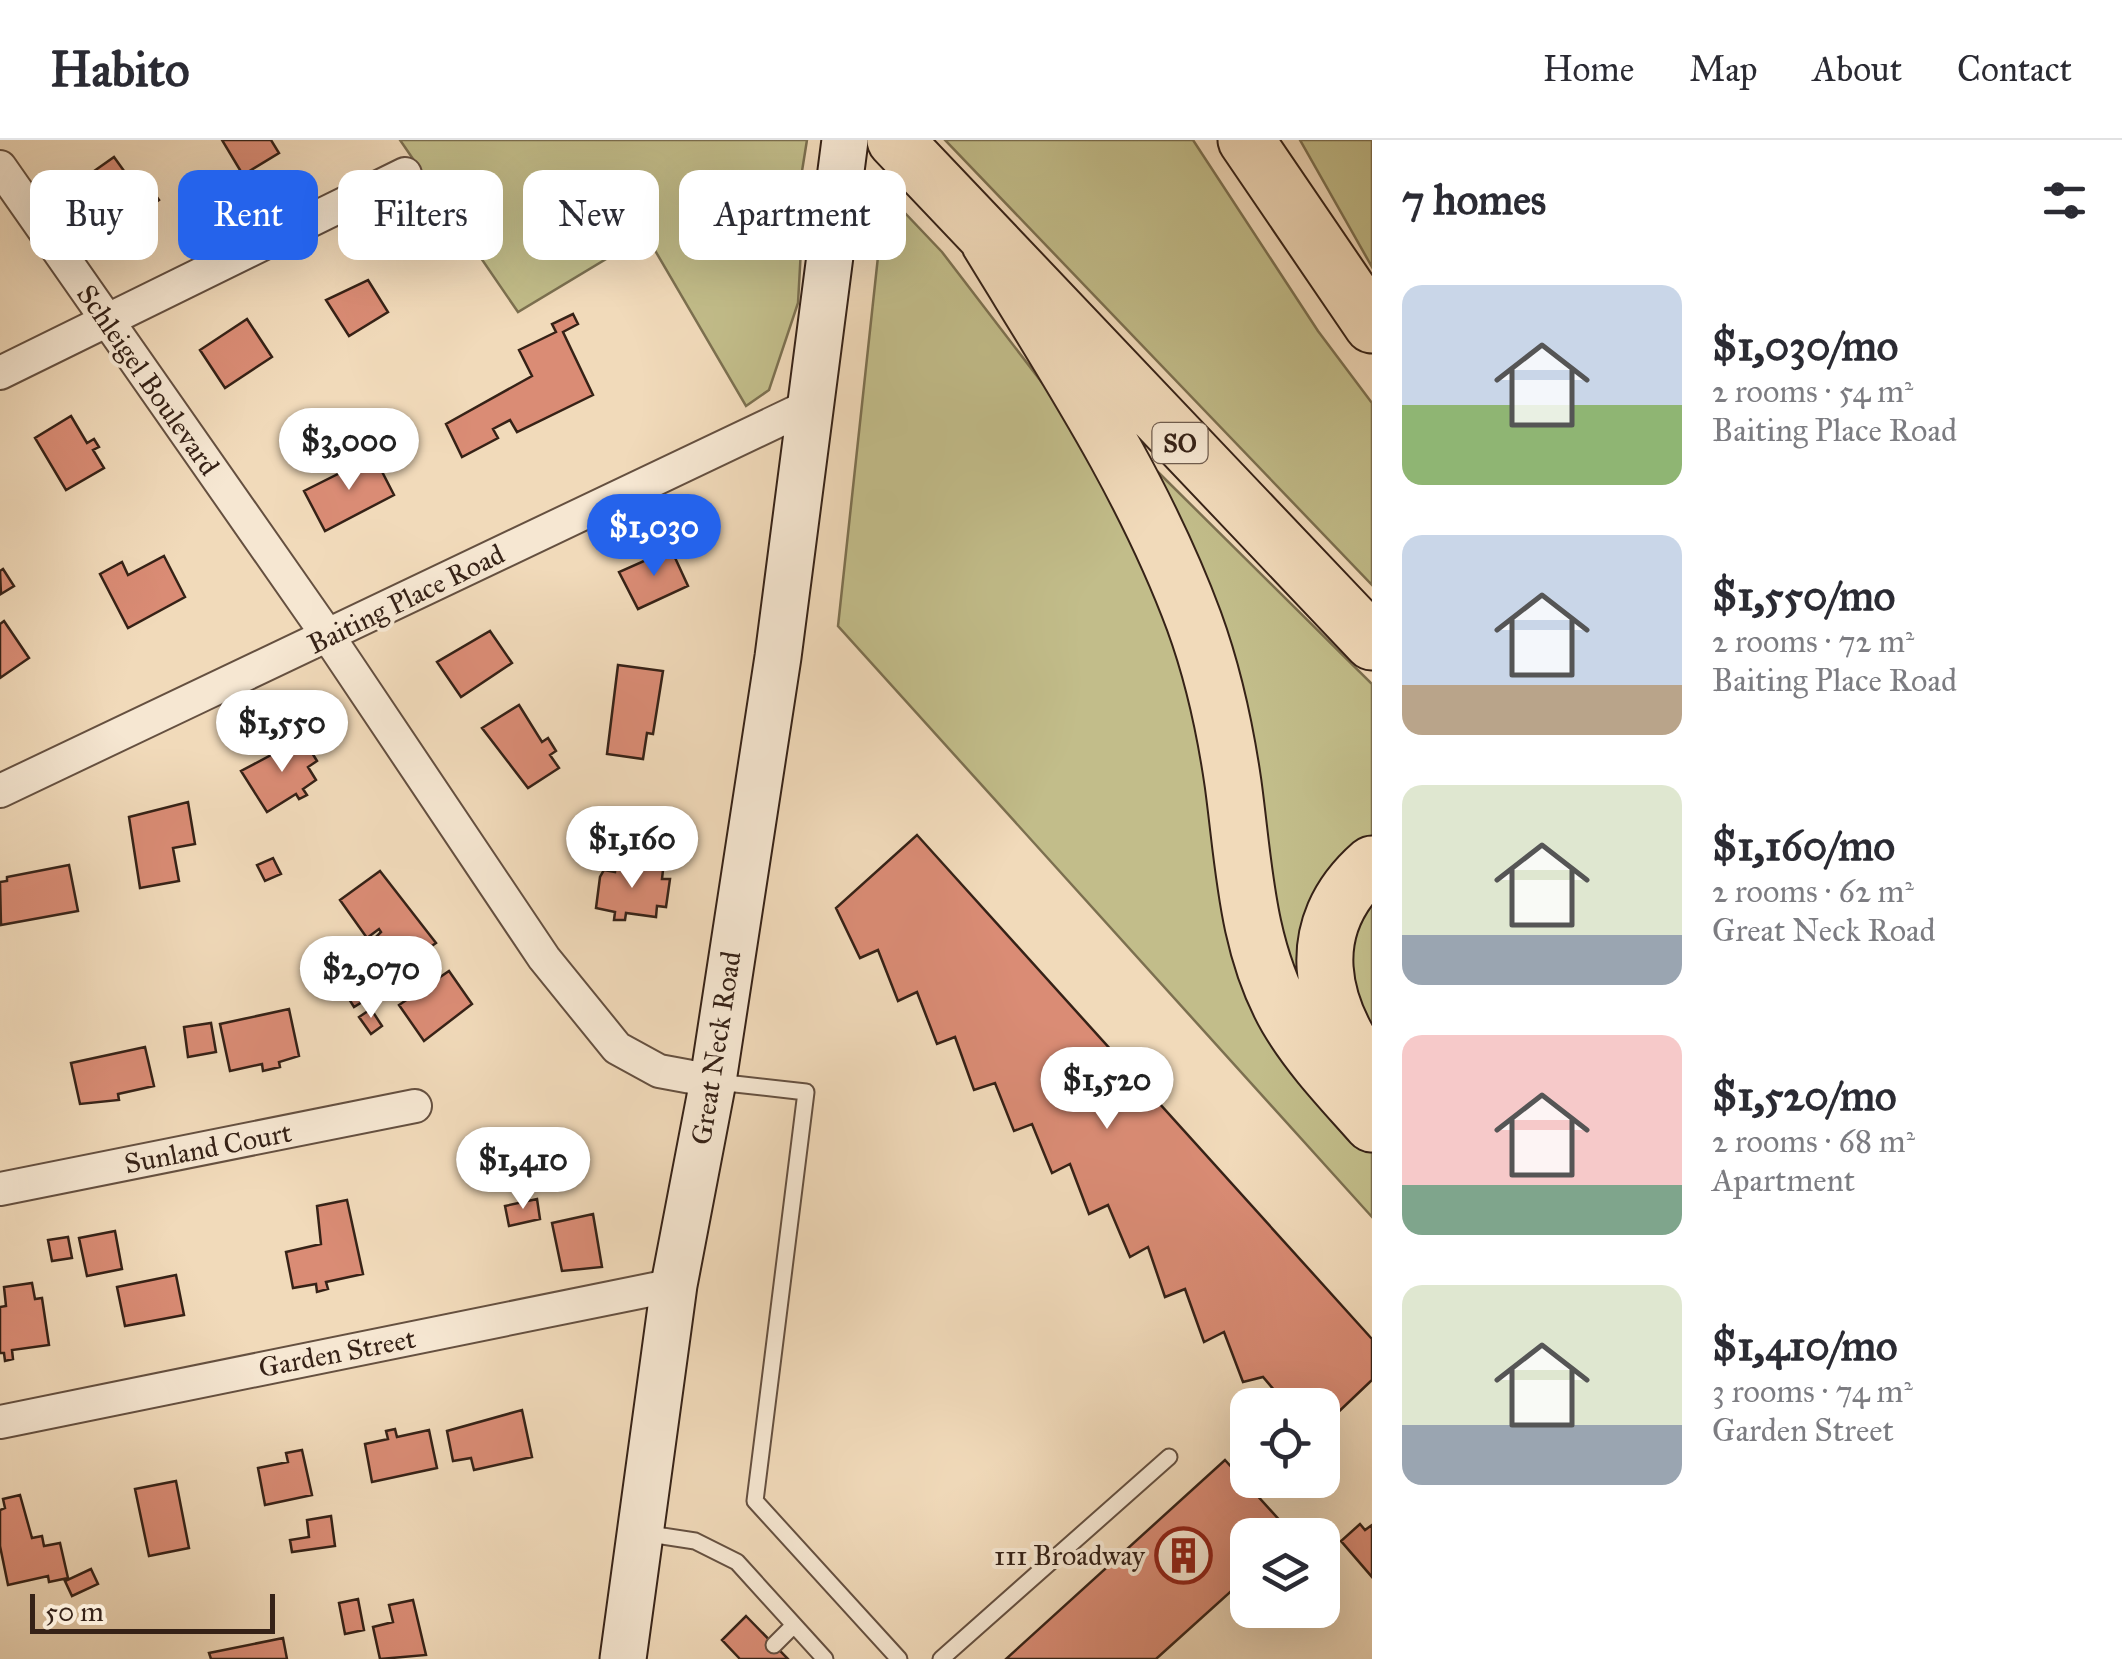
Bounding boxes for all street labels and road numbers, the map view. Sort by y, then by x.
street label: Schleigel Boulevard [69,278,227,482]
road number: SO [1152,423,1208,463]
street label: Baiting Place Road [302,536,510,662]
street label: Great Neck Road [683,949,749,1147]
street label: Sunland Court [121,1115,295,1181]
street label: Garden Street [256,1321,419,1385]

